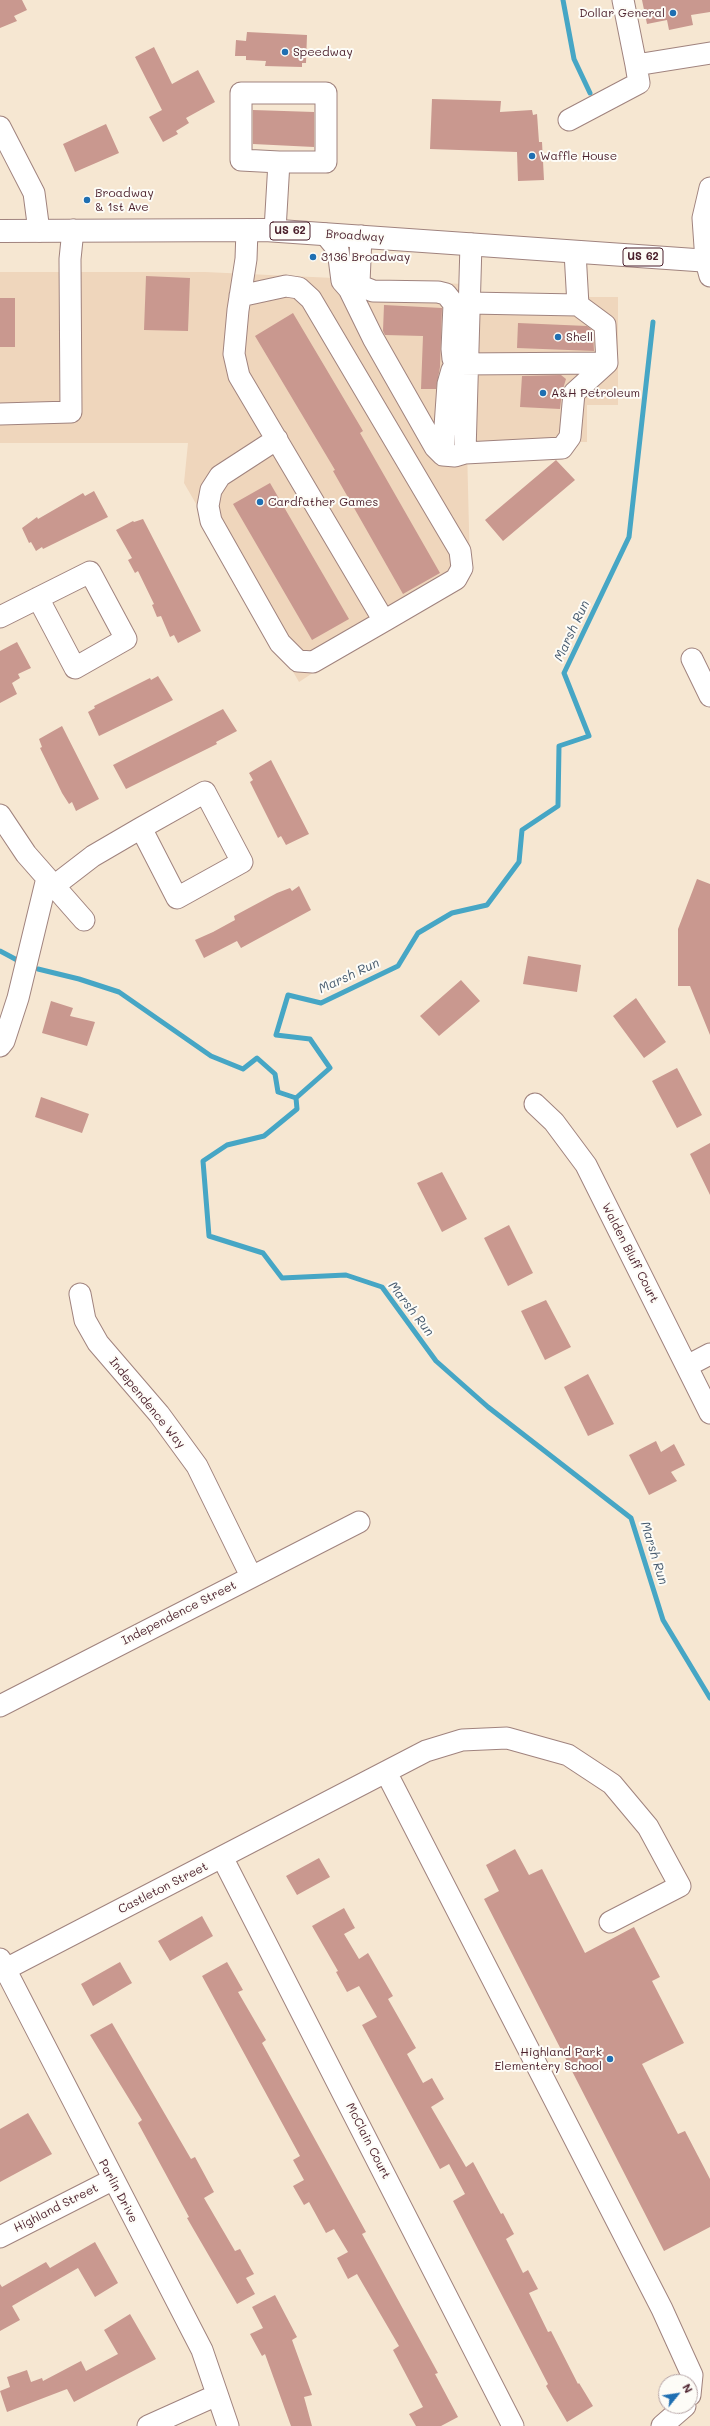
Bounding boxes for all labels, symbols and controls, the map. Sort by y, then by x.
place label: Dollar General [579,6,665,20]
marker: Dollar General [668,8,678,18]
place label: Speedway [293,45,353,59]
marker: Speedway [280,47,290,57]
place label: Waffle House [540,149,617,163]
marker: Waffle House [527,151,537,161]
place label: Broadway & 1st Ave [95,186,154,214]
marker: Broadway & 1st Ave [82,195,92,205]
road number: US 62 [270,222,310,240]
street label: Broadway [325,227,385,245]
road number: US 62 [623,248,663,266]
place label: 3136 Broadway [321,250,410,264]
marker: 3136 Broadway [308,252,318,262]
place label: Shell [566,330,593,344]
marker: Shell [553,332,563,342]
place label: A&H Petroleum [551,386,640,400]
marker: A&H Petroleum [538,388,548,398]
place label: Cardfather Games [268,495,378,509]
marker: Cardfather Games [255,497,265,507]
water label: Marsh Run [551,598,593,664]
water label: Marsh Run [316,955,382,997]
street label: Walden Bluff Court [599,1201,661,1305]
water label: Marsh Run [385,1278,437,1340]
street label: Independence Way [106,1355,188,1451]
water label: Marsh Run [637,1519,671,1587]
street label: Independence Street [119,1578,239,1648]
street label: Castleton Street [116,1859,210,1917]
place label: Highland Park Elementery School [494,2045,602,2073]
marker: Highland Park Elementery School [605,2054,615,2064]
street label: McClain Court [343,2101,393,2181]
street label: Parlin Drive [95,2157,141,2225]
street label: Highland Street [11,2181,101,2235]
north arrow [658,2374,698,2414]
text: N [679,2381,697,2396]

